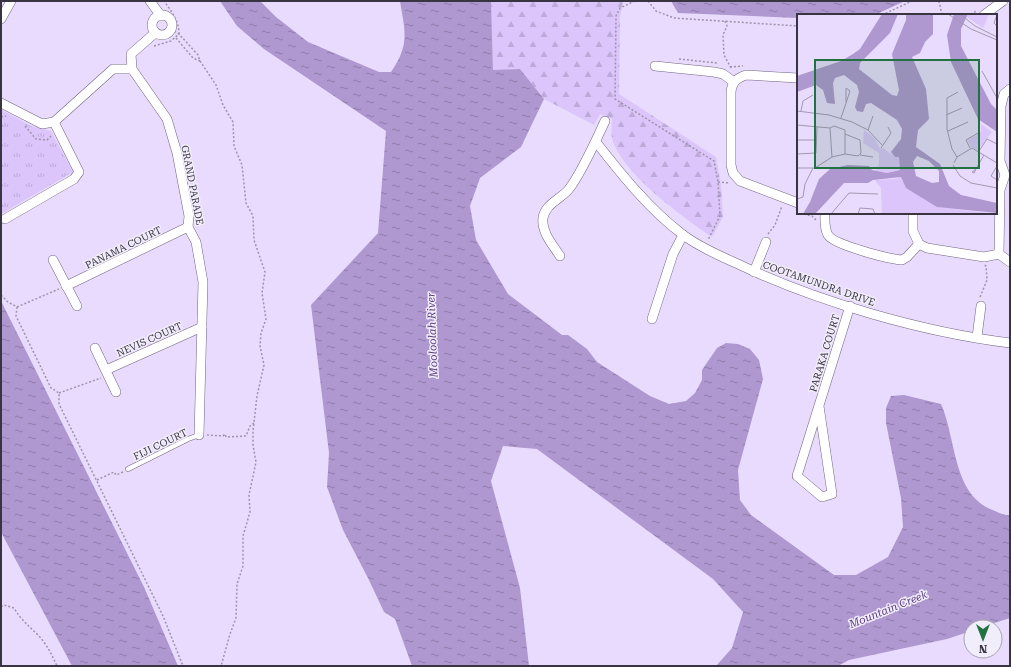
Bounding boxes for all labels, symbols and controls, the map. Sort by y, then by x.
inset map [797,14,997,214]
street label: GRAND PARADE [179,144,206,226]
street label: PANAMA COURT [83,224,163,271]
street label: COOTAMUNDRA DRIVE [761,259,876,308]
water label: Mooloolah River [425,292,441,379]
street label: PARAKA COURT [807,313,842,393]
street label: NEVIS COURT [115,320,184,359]
street label: FIJI COURT [132,427,189,462]
water label: Mountain Creek [846,588,929,631]
north arrow [963,619,1003,659]
text: N [978,642,987,655]

